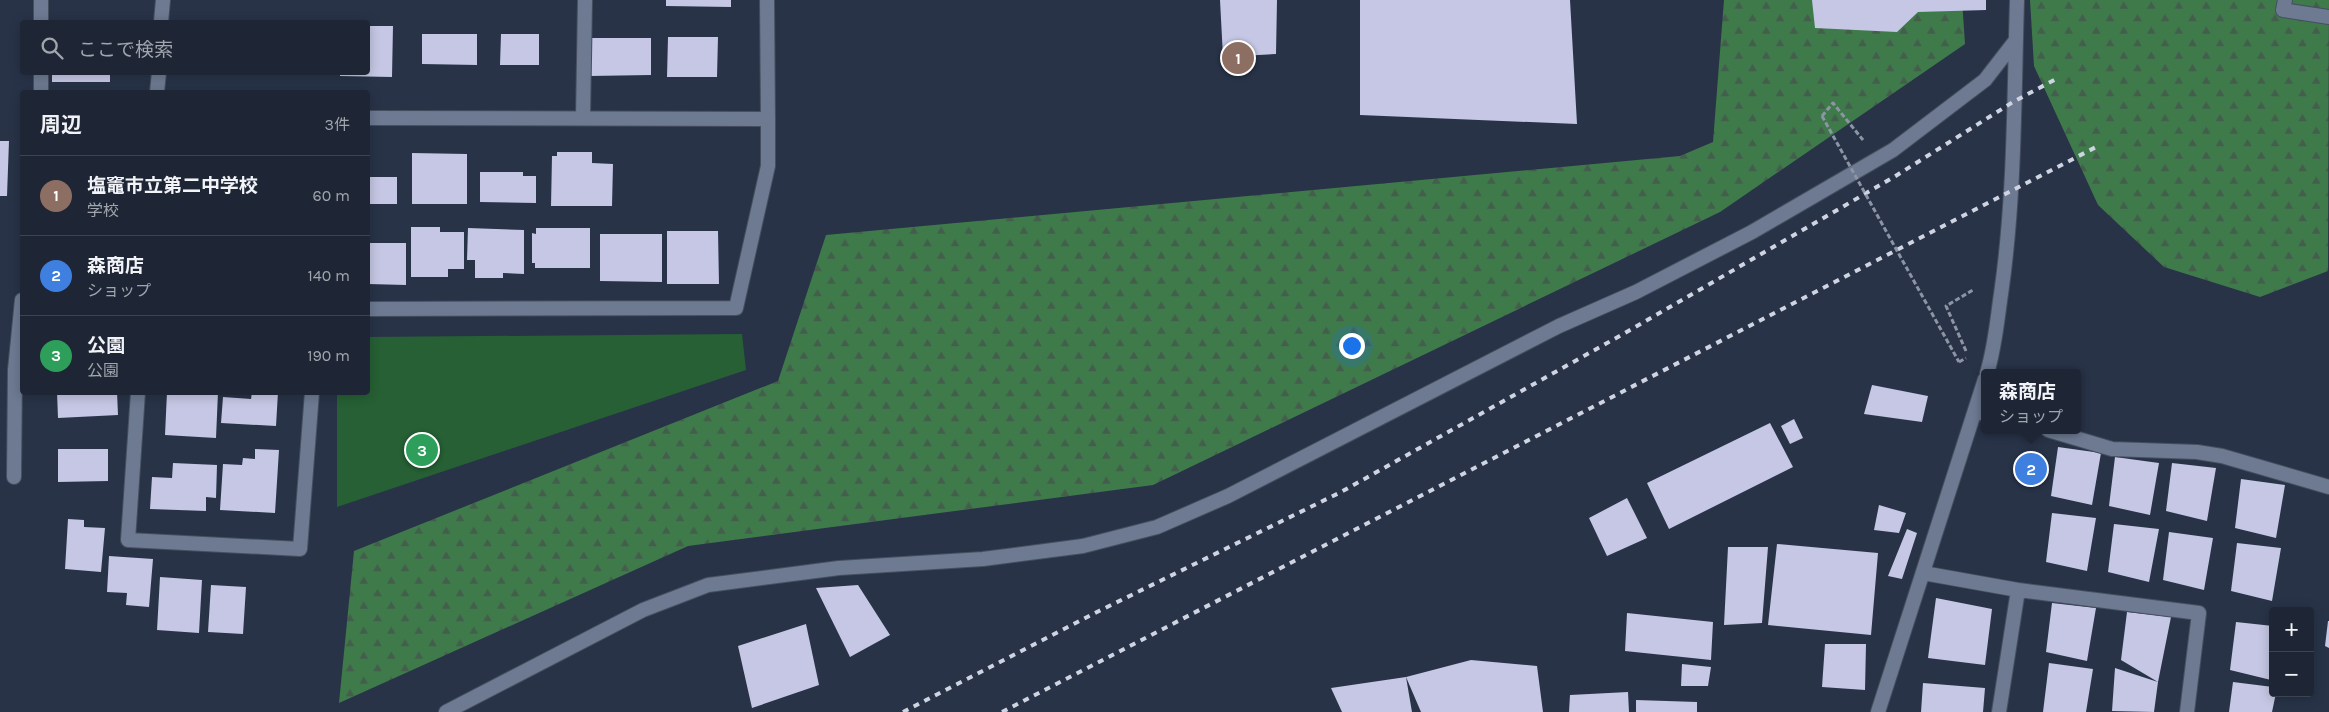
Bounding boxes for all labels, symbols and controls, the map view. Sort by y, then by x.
search box [20,20,370,75]
icon: search [38,34,66,62]
text: ここで検索 [78,39,173,61]
pin: 1 [1222,39,1254,77]
text: 周辺 [40,113,82,137]
text: 3件 [325,115,350,134]
text: 塩竈市立第二中学校 [87,175,258,197]
text: 1 [53,186,59,205]
text: 60 m [313,186,350,205]
text: 学校 [87,201,119,220]
text: 森商店 [87,255,144,277]
text: 2 [51,266,61,285]
text: 140 m [308,266,350,285]
text: ショップ [87,281,151,300]
your location [1339,333,1365,359]
text: 公園 [87,335,125,357]
text: 3 [51,346,61,365]
text: 190 m [307,346,350,365]
text: 公園 [87,361,119,380]
popup [1981,369,2081,434]
text: 森商店 [1999,381,2056,403]
text: ショップ [1999,407,2063,426]
pin: 3 [406,431,438,469]
pin: 2 [2015,450,2047,488]
map controls [2269,607,2314,697]
button: + [2269,607,2314,652]
button: − [2269,652,2314,697]

